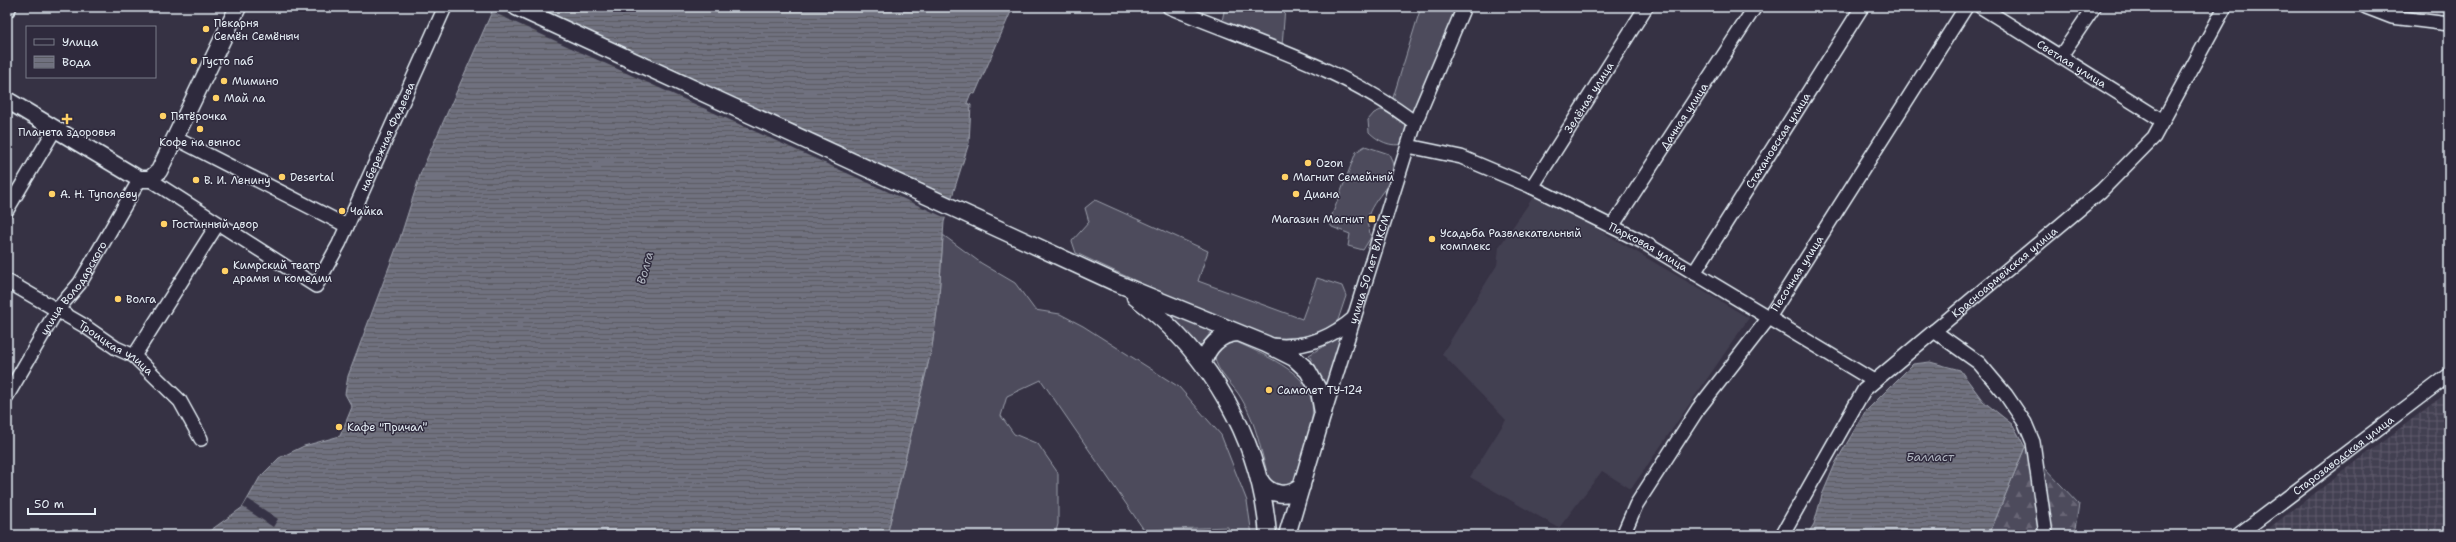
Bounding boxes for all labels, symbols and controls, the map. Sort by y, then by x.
place label: Пекарня Семён Семёныч [214,16,300,44]
marker: Пекарня Семён Семёныч [201,24,211,34]
legend [26,26,156,78]
text: Улица [62,34,99,50]
street label: Светлая улица [2034,36,2109,91]
text: Вода [62,54,91,70]
place label: Густо паб [202,54,254,69]
marker: Густо паб [189,56,199,66]
street label: Зелёная улица [1561,59,1617,136]
place label: Мимино [232,74,279,89]
marker: Мимино [219,76,229,86]
street label: набережная Фадеева [356,79,418,194]
street label: Дачная улица [1657,80,1711,152]
street label: Стахановская улица [1742,89,1814,191]
place label: Май ла [224,91,266,106]
marker: Май ла [211,93,221,103]
place label: Пятёрочка [171,109,227,124]
marker: Пятёрочка [158,111,168,121]
marker: Планета здоровья [62,114,72,124]
marker: Кофе на вынос [195,124,205,134]
place label: Планета здоровья [18,125,116,140]
place label: Кофе на вынос [159,135,241,150]
place label: Ozon [1316,156,1344,171]
marker: Ozon [1303,158,1313,168]
place label: Desertal [290,170,335,185]
place label: Магнит Семейный [1293,170,1394,185]
marker: Desertal [277,172,287,182]
marker: Магнит Семейный [1280,172,1290,182]
place label: В. И. Ленину [204,173,271,188]
marker: В. И. Ленину [191,175,201,185]
place label: А. Н. Туполеву [60,187,138,202]
place label: Диана [1304,187,1340,202]
marker: А. Н. Туполеву [47,189,57,199]
marker: Диана [1291,189,1301,199]
place label: Чайка [350,204,383,219]
marker: Чайка [337,206,347,216]
place label: Магазин Магнит [1271,212,1364,227]
street label: улица 50 лет ВЛКСМ [1345,212,1394,326]
marker: Магазин Магнит [1367,214,1377,224]
place label: Гостинный двор [172,217,258,232]
marker: Гостинный двор [159,219,169,229]
street label: Парковая улица [1606,219,1691,275]
street label: Красноармейская улица [1948,223,2061,321]
place label: Усадьба Развлекательный комплекс [1440,226,1582,254]
street label: Песочная улица [1767,232,1827,314]
marker: Усадьба Развлекательный комплекс [1427,234,1437,244]
street label: улица Володарского [36,238,110,338]
water label: Волга [633,250,657,286]
place label: Кимрский театр драмы и комедии [233,258,332,286]
marker: Кимрский театр драмы и комедии [220,266,230,276]
place label: Волга [126,292,156,307]
marker: Волга [113,294,123,304]
street label: Троицкая улица [76,317,157,378]
place label: Самолет ТУ-124 [1277,383,1363,398]
marker: Самолет ТУ-124 [1264,385,1274,395]
street label: Старозаводская улица [2290,412,2397,498]
place label: Кафе "Причал" [347,420,428,435]
marker: Кафе "Причал" [334,422,344,432]
water label: Балласт [1906,449,1955,465]
scale bar [28,490,95,516]
text: 50 m [34,496,64,512]

